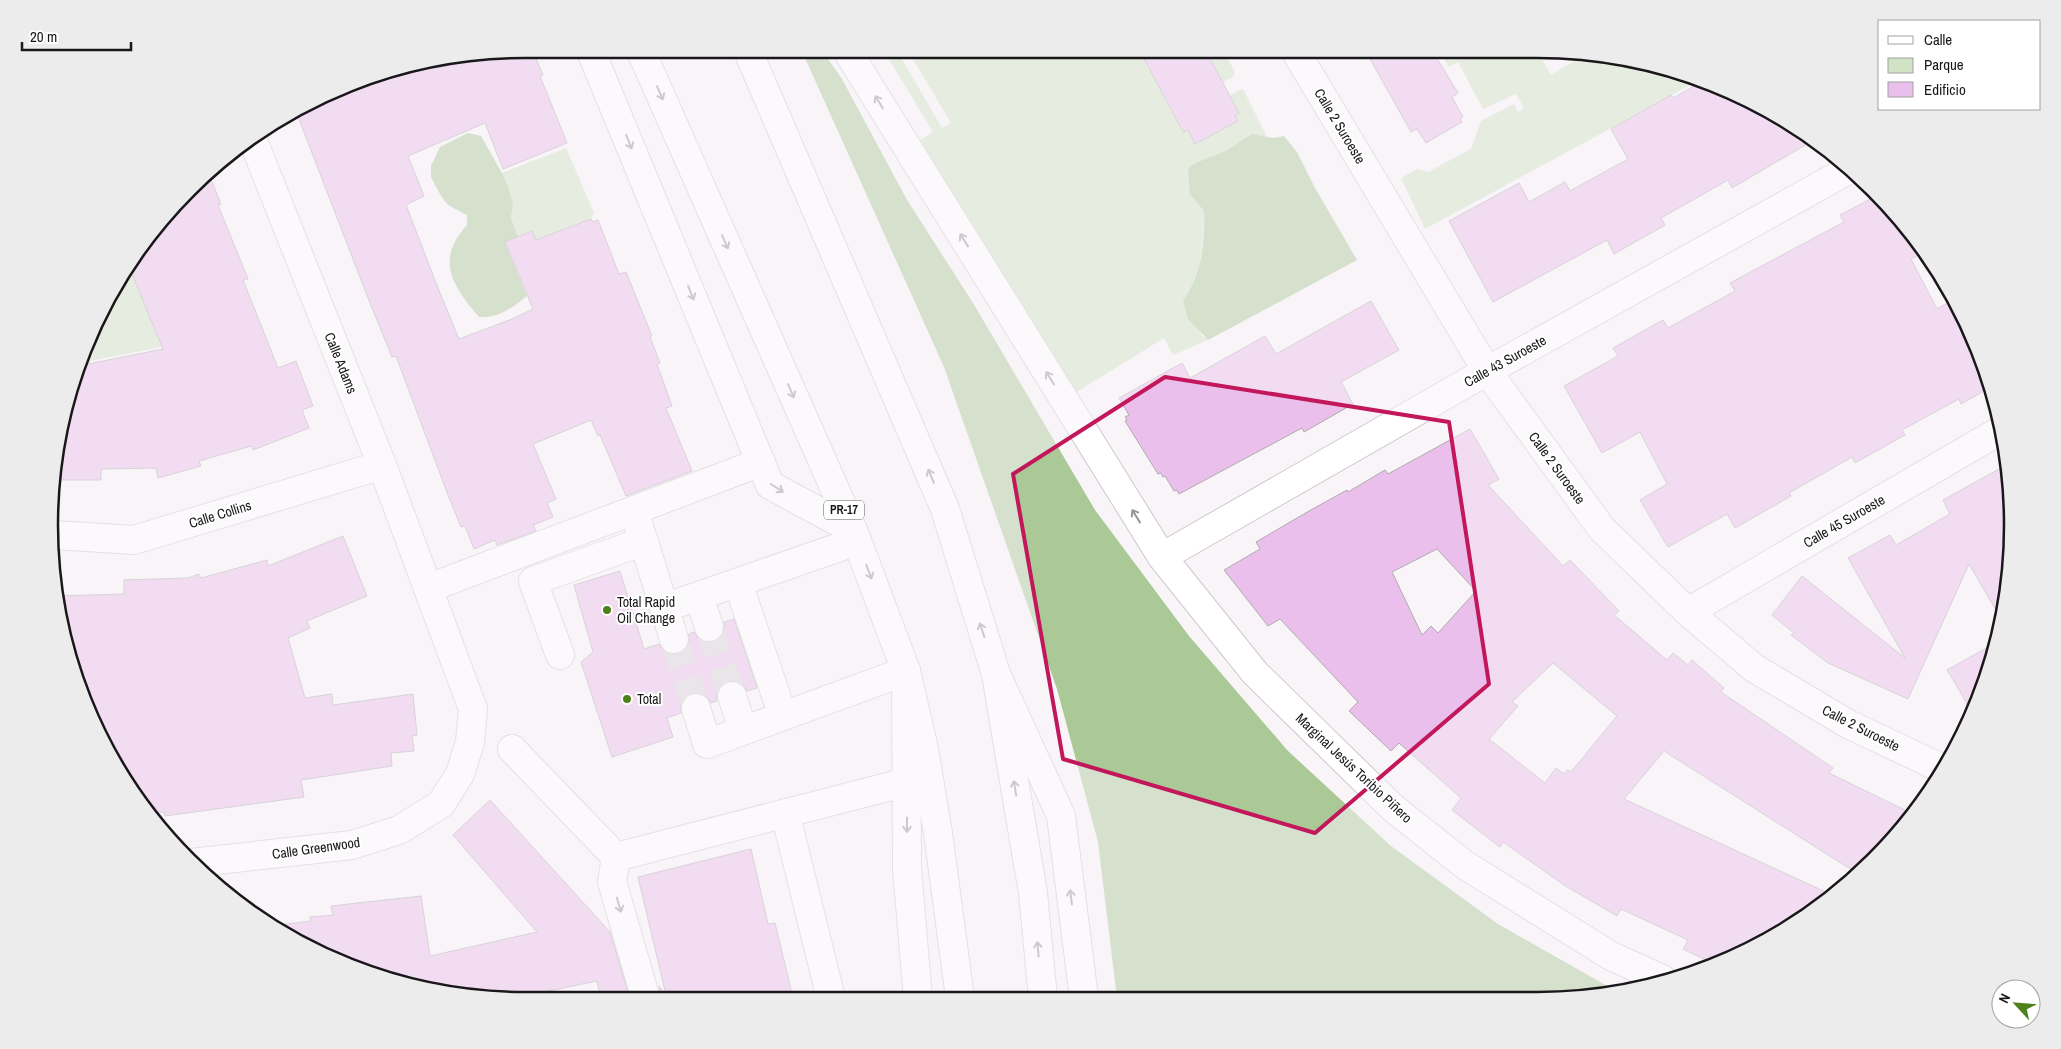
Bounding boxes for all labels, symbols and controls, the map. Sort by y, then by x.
scale bar [22,20,131,52]
legend [1878,20,2041,110]
text: 20 m [30,26,57,47]
text: Calle [1924,29,1952,50]
text: Parque [1924,54,1964,75]
text: Edificio [1924,79,1966,100]
one-way arrow [655,85,665,100]
street label: Calle 2 Suroeste [1310,85,1370,167]
one-way arrow [873,95,883,109]
one-way arrow [625,134,634,149]
one-way arrow [959,233,969,247]
one-way arrow [721,234,731,249]
one-way arrow [687,284,696,300]
street label: Calle Adams [321,330,362,396]
street label: Calle 43 Suroeste [1461,331,1549,391]
one-way arrow [1045,371,1055,385]
one-way arrow [787,383,797,398]
street label: Calle 2 Suroeste [1525,428,1589,508]
one-way arrow [926,469,936,484]
one-way arrow [769,483,783,493]
street label: Calle 45 Suroeste [1800,490,1888,552]
street label: Calle Collins [187,496,254,532]
road number: PR-17 [824,500,864,520]
one-way arrow [1131,509,1141,523]
one-way arrow [865,564,874,579]
place label: Total Rapid Oil Change [617,593,675,627]
marker: Total Rapid Oil Change [601,604,613,616]
one-way arrow [977,622,987,638]
place label: Total [637,690,661,708]
marker: Total [621,693,633,705]
street label: Calle 2 Suroeste [1819,701,1903,755]
street label: Marginal Jesús Toribio Piñero [1292,709,1416,827]
one-way arrow [1010,781,1020,797]
one-way arrow [902,816,912,833]
street label: Calle Greenwood [271,833,361,863]
one-way arrow [1066,889,1076,905]
one-way arrow [614,897,624,913]
one-way arrow [1033,942,1043,958]
north arrow [1991,979,2041,1029]
text: N [1994,991,2014,1006]

